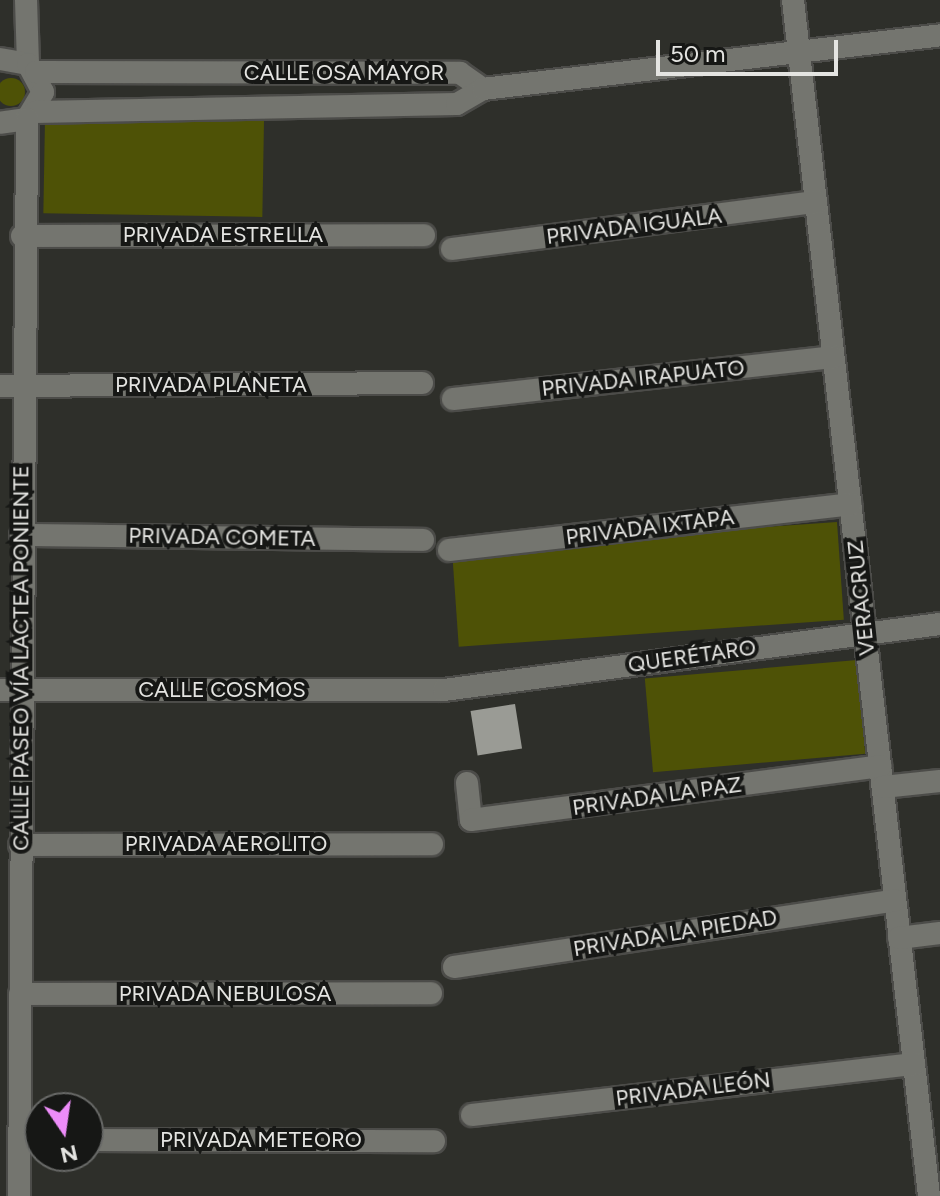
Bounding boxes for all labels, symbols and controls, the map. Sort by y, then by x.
scale bar [660,24,842,74]
text: 50 m [670,39,726,68]
street label: CALLE OSA MAYOR [244,60,444,86]
street label: PRIVADA IGUALA [545,202,723,250]
street label: PRIVADA ESTRELLA [123,222,323,248]
street label: PRIVADA IRAPUATO [540,354,746,402]
street label: PRIVADA PLANETA [115,372,307,398]
street label: CALLE PASEO VÍA LACTEA PONIENTE [8,465,34,851]
street label: PRIVADA IXTAPA [564,504,736,550]
street label: PRIVADA COMETA [128,522,316,552]
street label: VERACRUZ [842,539,880,657]
street label: QUERÉTARO [626,634,758,678]
street label: CALLE COSMOS [138,677,306,703]
street label: PRIVADA LA PAZ [571,771,743,821]
street label: PRIVADA AEROLITO [125,831,327,857]
street label: PRIVADA LA PIEDAD [571,904,779,962]
street label: PRIVADA NEBULOSA [119,981,331,1007]
street label: PRIVADA LEÓN [614,1066,772,1112]
north arrow [24,1092,104,1172]
street label: PRIVADA METEORO [160,1127,362,1153]
text: N [58,1139,80,1169]

